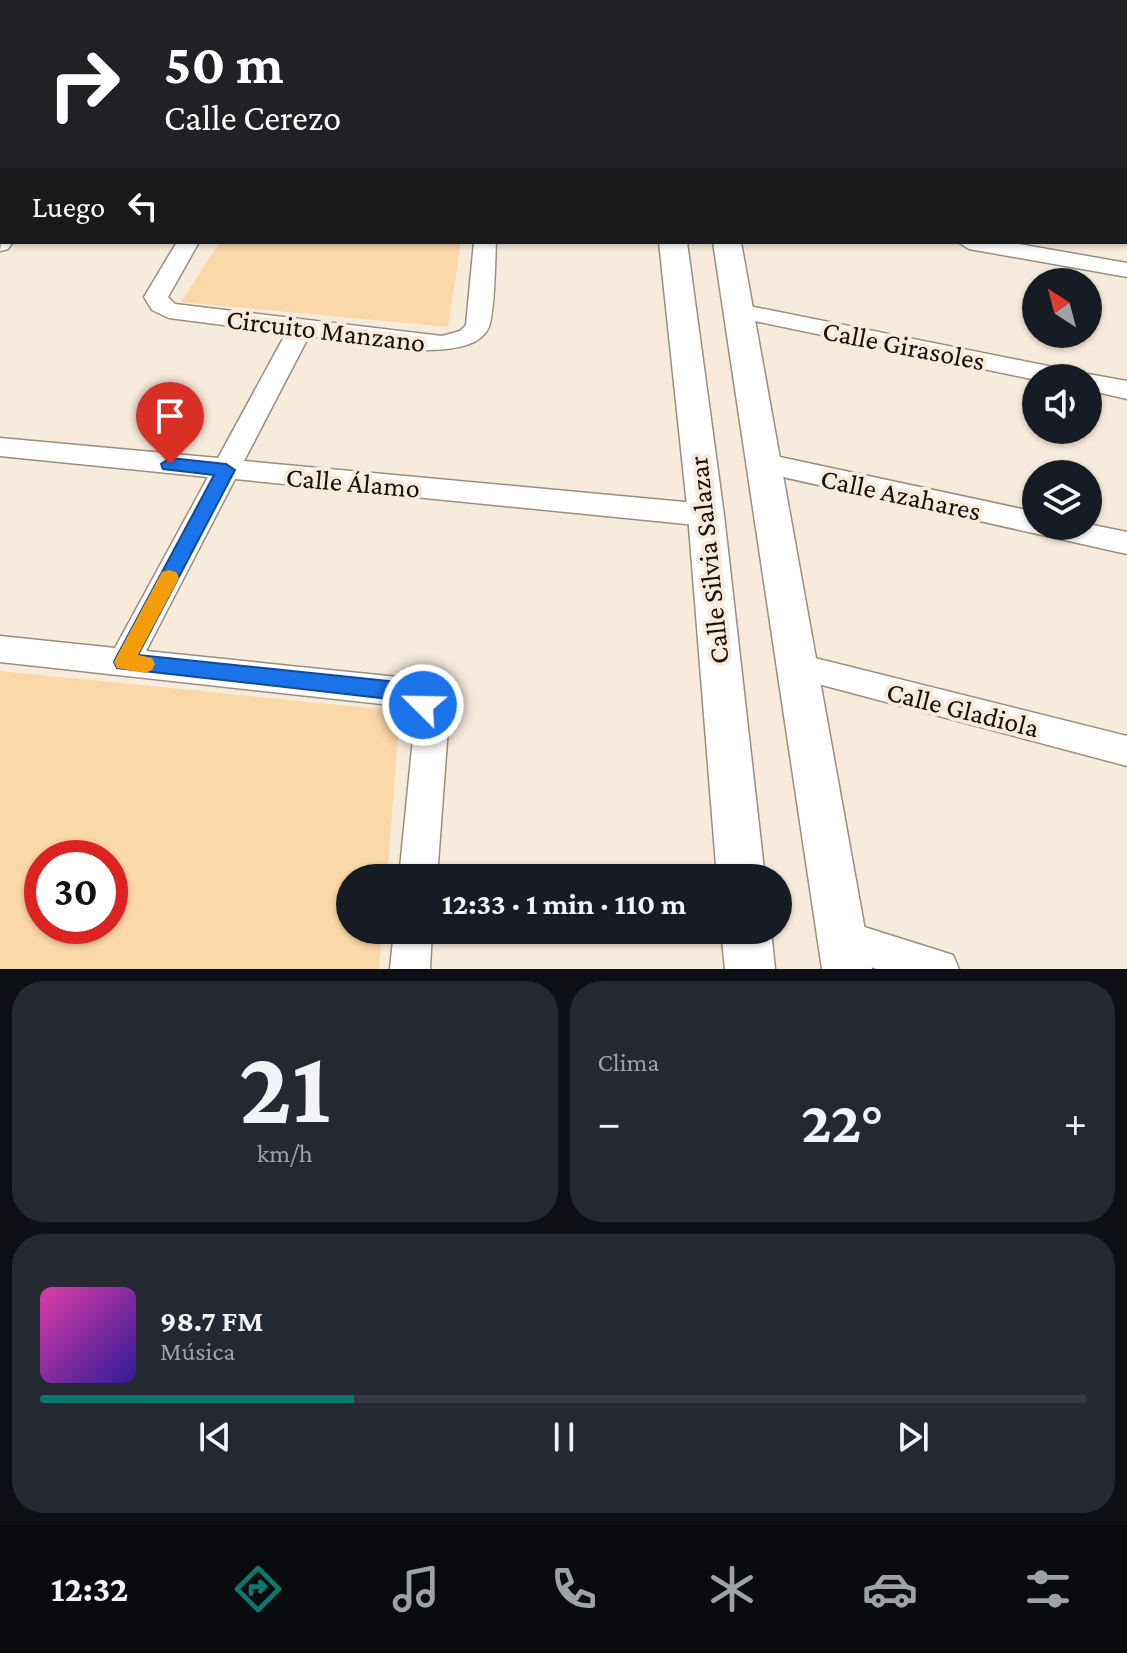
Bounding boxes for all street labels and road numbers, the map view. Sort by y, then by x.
street label: Circuito Manzano [225,303,427,358]
street label: Calle Girasoles [820,315,988,376]
street label: Calle Silvia Salazar [682,454,735,666]
street label: Calle Álamo [285,461,421,504]
street label: Calle Azahares [818,462,984,527]
street label: Calle Gladiola [883,676,1042,743]

